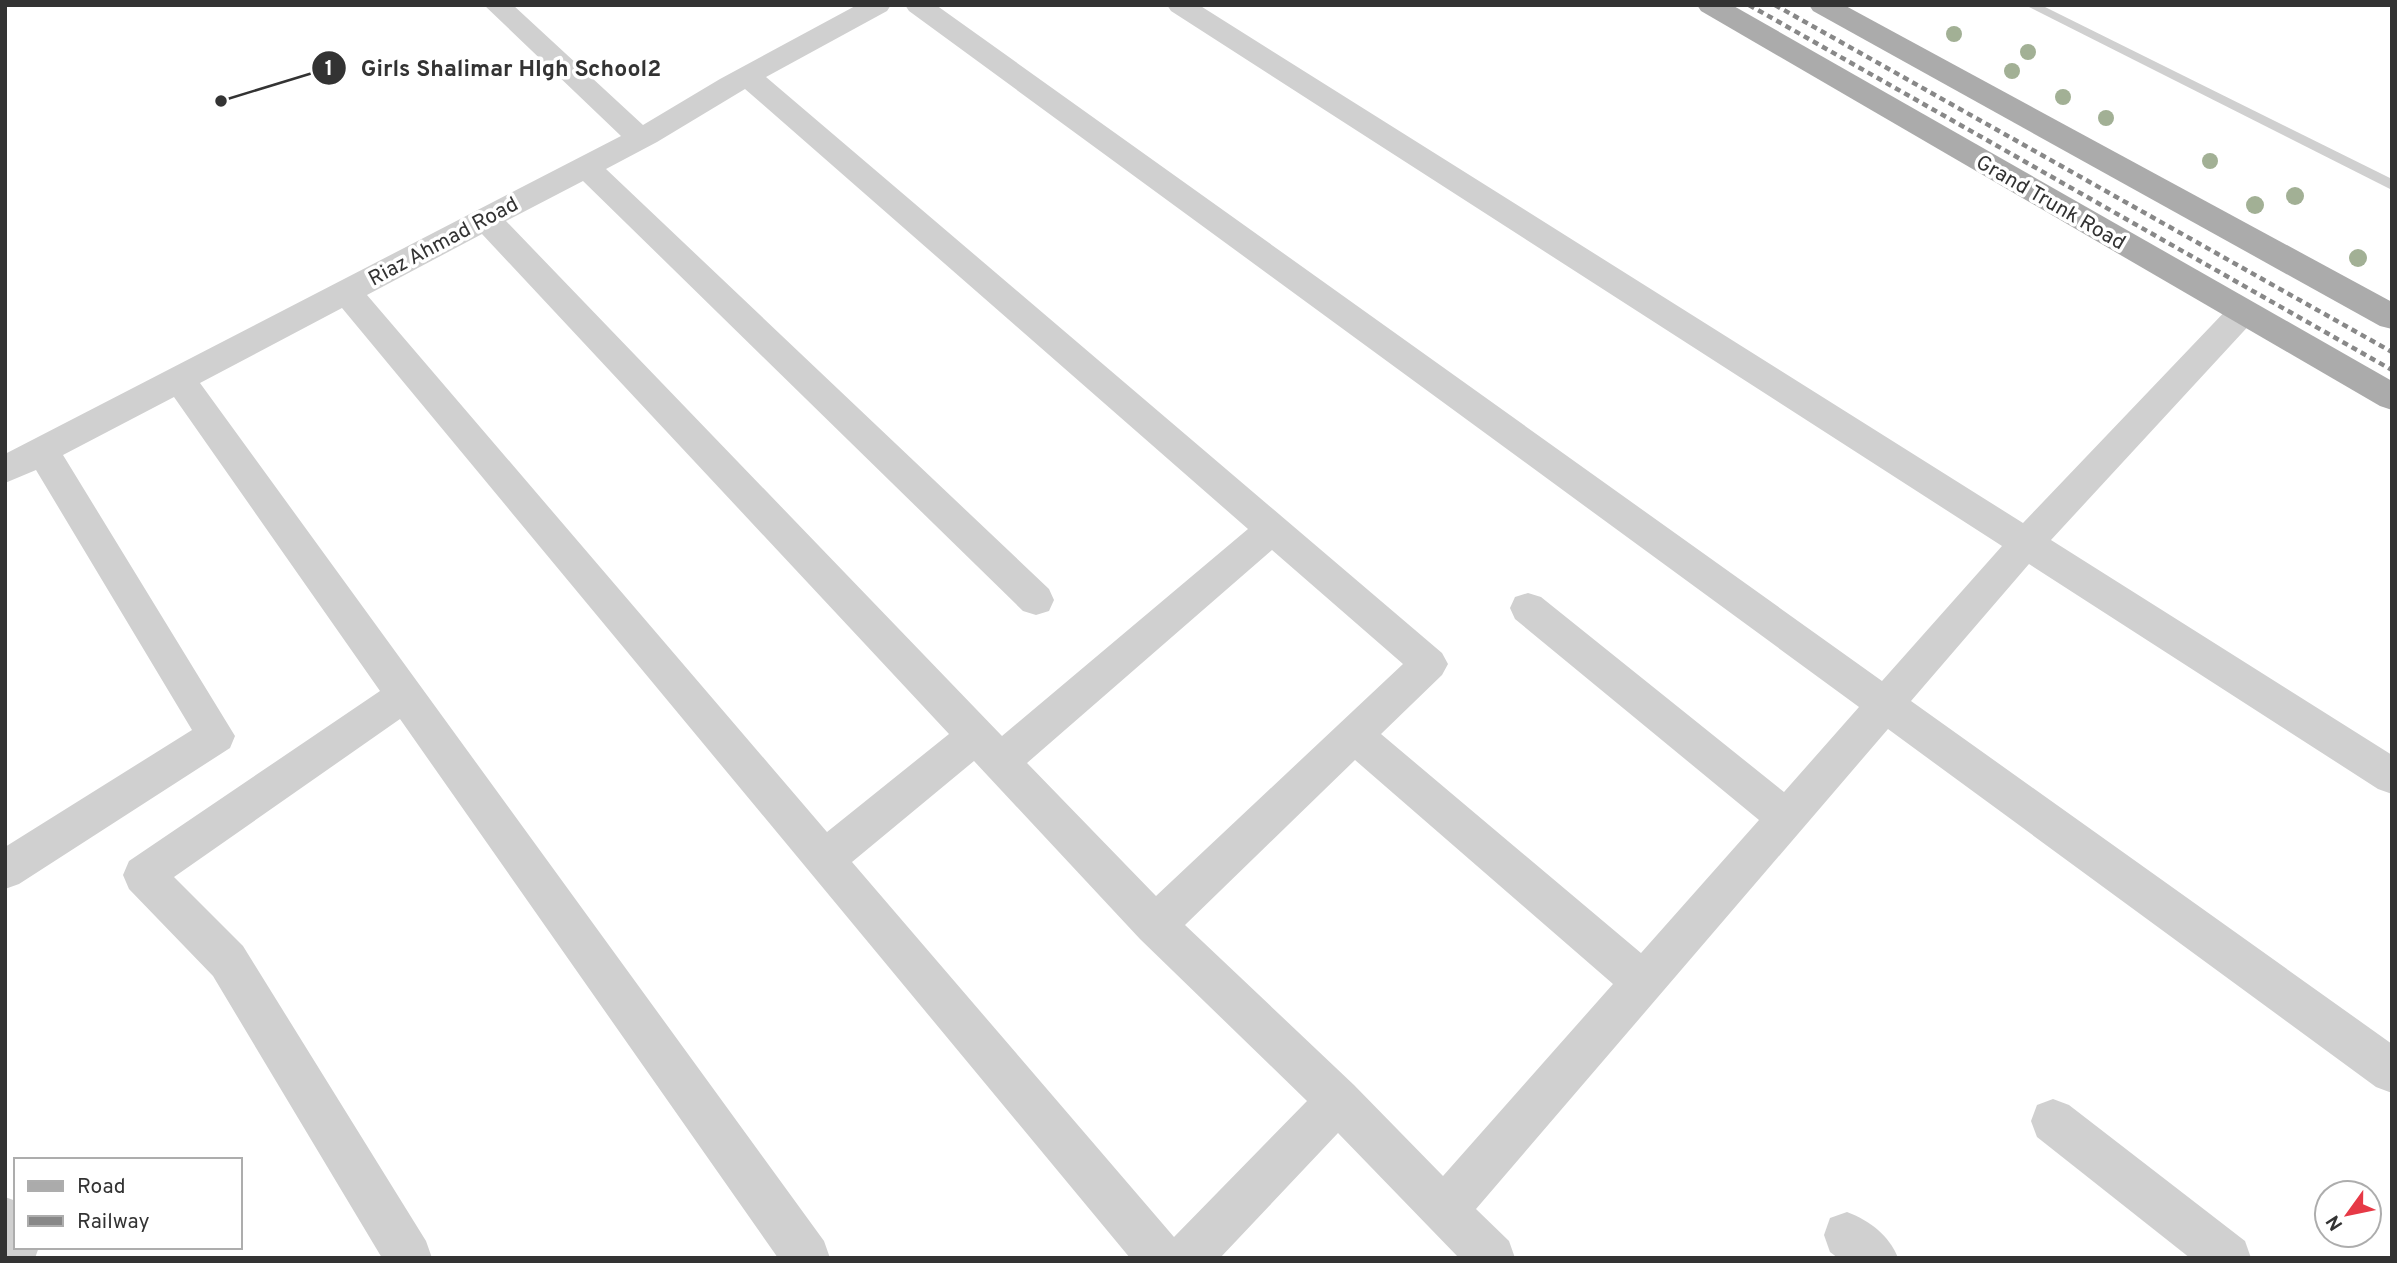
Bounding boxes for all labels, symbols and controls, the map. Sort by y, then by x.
callout: Girls Shalimar HIgh School2 [311,46,675,90]
text: 1 [325,56,333,83]
text: Girls Shalimar HIgh School2 [361,56,661,85]
street label: Grand Trunk Road [1971,150,2130,257]
street label: Riaz Ahmad Road [364,191,523,293]
legend [14,1158,242,1249]
text: Road [77,1174,126,1201]
north arrow [2313,1179,2383,1249]
text: Railway [77,1209,150,1236]
text: N [2322,1210,2349,1234]

